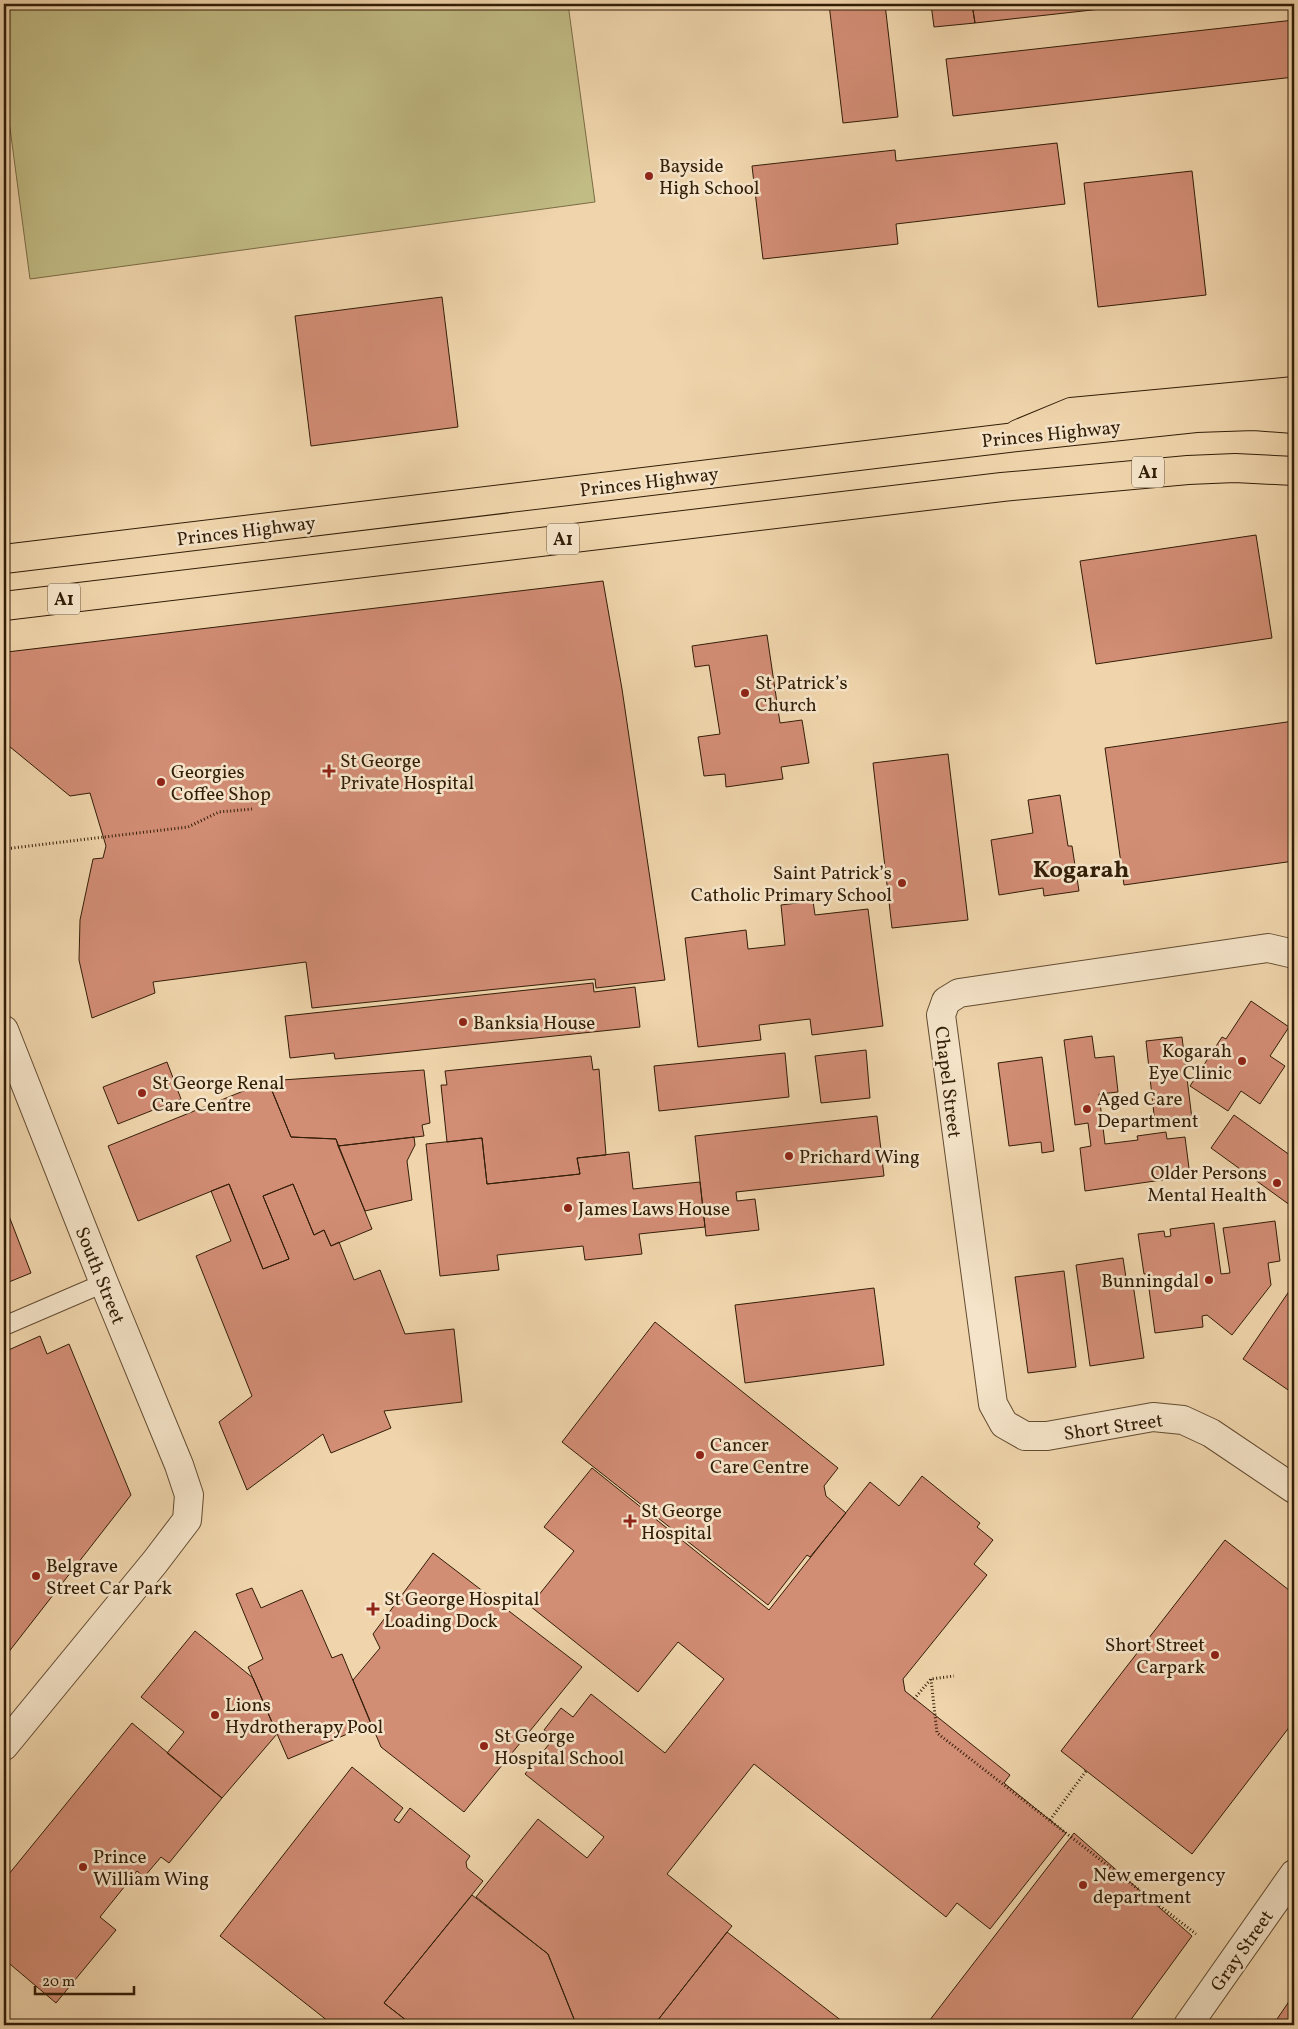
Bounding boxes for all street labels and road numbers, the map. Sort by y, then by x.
street label: Princes Highway [980,415,1122,455]
road number: A1 [1132,457,1164,488]
street label: Princes Highway [578,462,720,504]
street label: Princes Highway [175,511,317,553]
road number: A1 [547,524,579,554]
road number: A1 [48,584,80,614]
street label: Chapel Street [927,1025,967,1140]
street label: South Street [68,1223,131,1329]
street label: Short Street [1062,1408,1165,1448]
street label: Gray Street [1205,1905,1280,1997]

